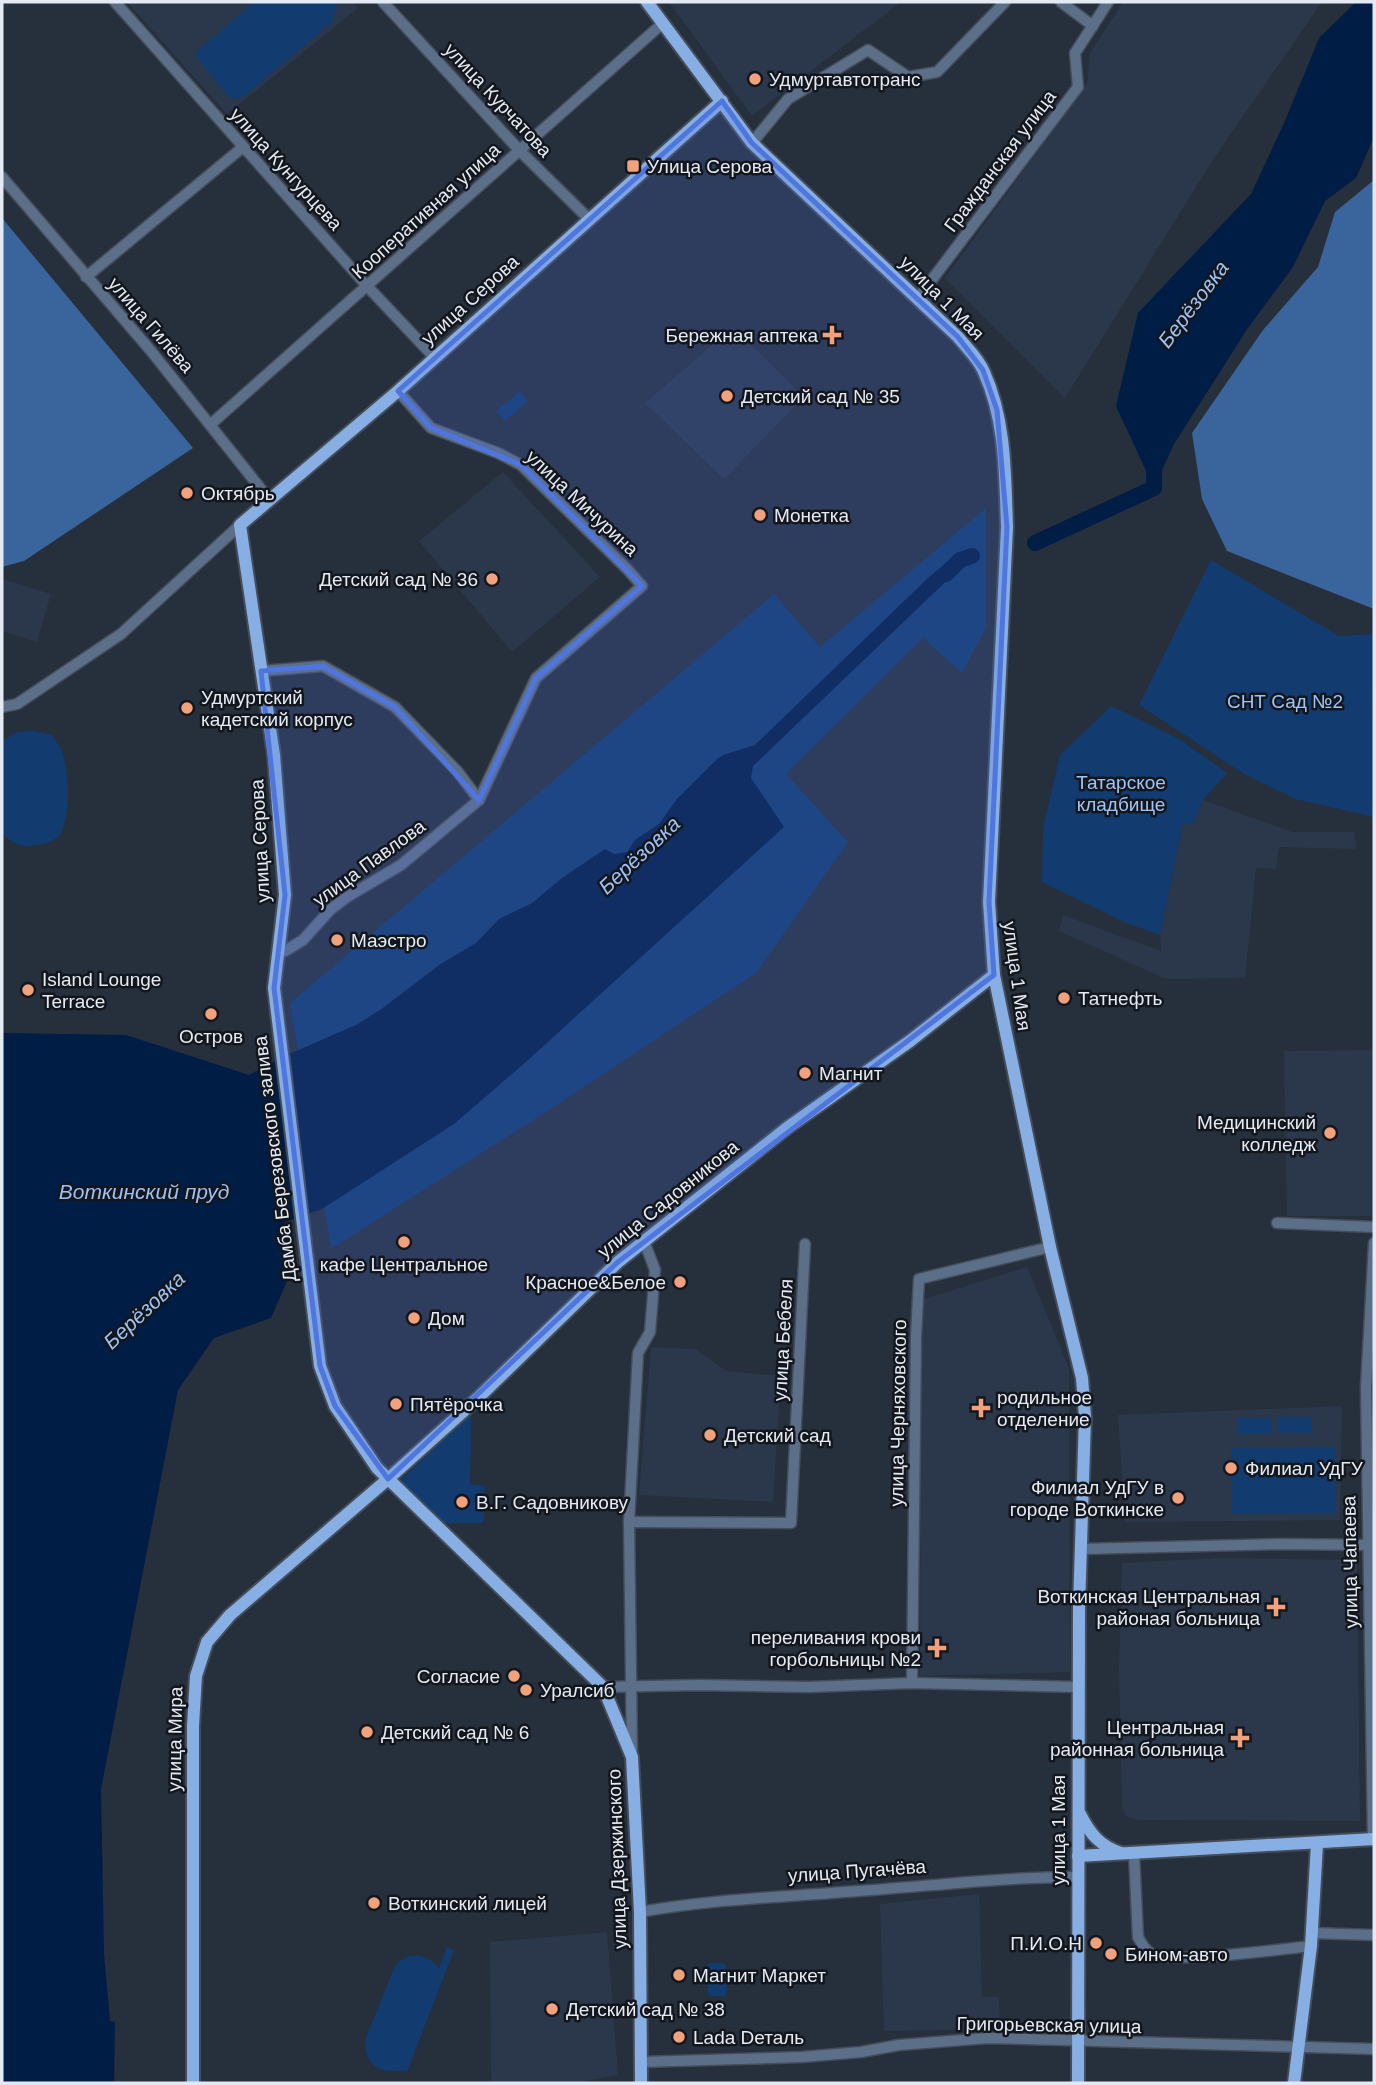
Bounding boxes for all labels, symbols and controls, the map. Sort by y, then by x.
street label: улица Курчатова [440,39,556,161]
place label: Удмуртавтотранс [769,69,921,90]
marker: Удмуртавтотранс [747,71,763,87]
street label: Гражданская улица [940,86,1060,236]
street label: улица Кунгурцева [226,104,347,235]
street label: Кооперативная улица [348,139,505,283]
place label: Улица Серова [647,156,773,177]
marker: Улица Серова [625,158,641,174]
street label: улица Серова [417,251,523,349]
street label: улица 1 Мая [896,252,988,344]
water label: Берёзовка [1153,256,1233,352]
street label: улица Гилёва [104,273,198,377]
place label: Бережная аптека [665,325,818,346]
marker: Бережная аптека [824,327,840,343]
place label: Детский сад № 35 [741,386,900,407]
marker: Детский сад № 35 [719,388,735,404]
street label: улица Мичурина [522,446,643,561]
place label: Октябрь [201,483,275,504]
marker: Октябрь [179,485,195,501]
place label: Монетка [774,505,849,526]
marker: Монетка [752,507,768,523]
place label: Детский сад № 36 [319,569,478,590]
marker: Детский сад № 36 [484,571,500,587]
place label: Удмуртский кадетский корпус [201,687,353,730]
park label: СНТ Сад №2 [1227,691,1343,712]
marker: Удмуртский кадетский корпус [179,700,195,716]
park label: Татарское кладбище [1076,772,1166,815]
street label: улица Серова [246,778,274,903]
water label: Берёзовка [594,812,684,898]
street label: улица Павлова [309,815,430,911]
street label: улица 1 Мая [999,920,1035,1032]
place label: Маэстро [351,930,427,951]
marker: Маэстро [329,932,345,948]
place label: Island Lounge Terrace [42,969,161,1012]
marker: Island Lounge Terrace [20,982,36,998]
place label: Татнефть [1078,988,1163,1009]
marker: Татнефть [1056,990,1072,1006]
marker: Остров [203,1006,219,1022]
place label: Остров [179,1026,243,1047]
street label: Дамба Березовского залива [249,1034,301,1283]
place label: Магнит [819,1063,883,1084]
marker: Магнит [797,1065,813,1081]
place label: Медицинский колледж [1197,1112,1316,1155]
marker: Медицинский колледж [1322,1125,1338,1141]
street label: улица Садовникова [594,1136,743,1262]
water label: Воткинский пруд [59,1180,229,1203]
marker: кафе Центральное [396,1234,412,1250]
place label: кафе Центральное [320,1254,488,1275]
water label: Берёзовка [99,1267,189,1353]
place label: Красное&Белое [525,1272,666,1293]
marker: Красное&Белое [672,1274,688,1290]
street label: улица Бебеля [769,1278,797,1402]
place label: Дом [428,1308,465,1329]
marker: Дом [406,1310,422,1326]
street label: улица Черняховского [886,1319,910,1507]
place label: родильное отделение [997,1387,1092,1430]
place label: Пятёрочка [410,1394,504,1415]
marker: Пятёрочка [388,1396,404,1412]
marker: родильное отделение [971,1398,991,1418]
place label: Детский сад [724,1425,831,1446]
marker: Детский сад [702,1427,718,1443]
place label: Филиал УдГУ [1245,1458,1364,1479]
marker: Филиал УдГУ [1223,1460,1239,1476]
place label: Филиал УдГУ в городе Воткинске [1010,1477,1164,1520]
marker: Филиал УдГУ в городе Воткинске [1170,1490,1186,1506]
place label: В.Г. Садовникову [476,1492,629,1513]
marker: В.Г. Садовникову [454,1494,470,1510]
street label: улица Чапаева [1338,1495,1362,1628]
place label: Воткинская Центральная районая больница [1037,1586,1260,1629]
marker: Воткинская Центральная районая больница [1266,1597,1286,1617]
place label: переливания крови горбольницы №2 [751,1627,921,1670]
marker: переливания крови горбольницы №2 [927,1638,947,1658]
place label: Согласие [417,1666,500,1687]
marker: Согласие [506,1668,522,1684]
place label: Уралсиб [540,1680,615,1701]
marker: Уралсиб [518,1682,534,1698]
street label: улица Мира [164,1686,186,1792]
place label: Центральная районная больница [1050,1717,1224,1760]
place label: Детский сад № 6 [381,1722,529,1743]
marker: Детский сад № 6 [359,1724,375,1740]
marker: Центральная районная больница [1230,1728,1250,1748]
street label: улица Дзержинского [603,1769,631,1949]
street label: улица 1 Мая [1048,1775,1069,1885]
street label: улица Пугачёва [787,1856,927,1886]
place label: Воткинский лицей [388,1893,547,1914]
marker: Воткинский лицей [366,1895,382,1911]
place label: П.И.О.Н [1010,1933,1082,1954]
marker: П.И.О.Н [1088,1935,1104,1951]
place label: Бином-авто [1125,1944,1228,1965]
marker: Бином-авто [1103,1946,1119,1962]
place label: Магнит Маркет [693,1965,826,1986]
marker: Магнит Маркет [671,1967,687,1983]
place label: Детский сад № 38 [566,1999,725,2020]
marker: Детский сад № 38 [544,2001,560,2017]
street label: Григорьевская улица [956,2013,1142,2037]
place label: Lada Dеталь [693,2027,804,2048]
marker: Lada Dеталь [671,2029,687,2045]

